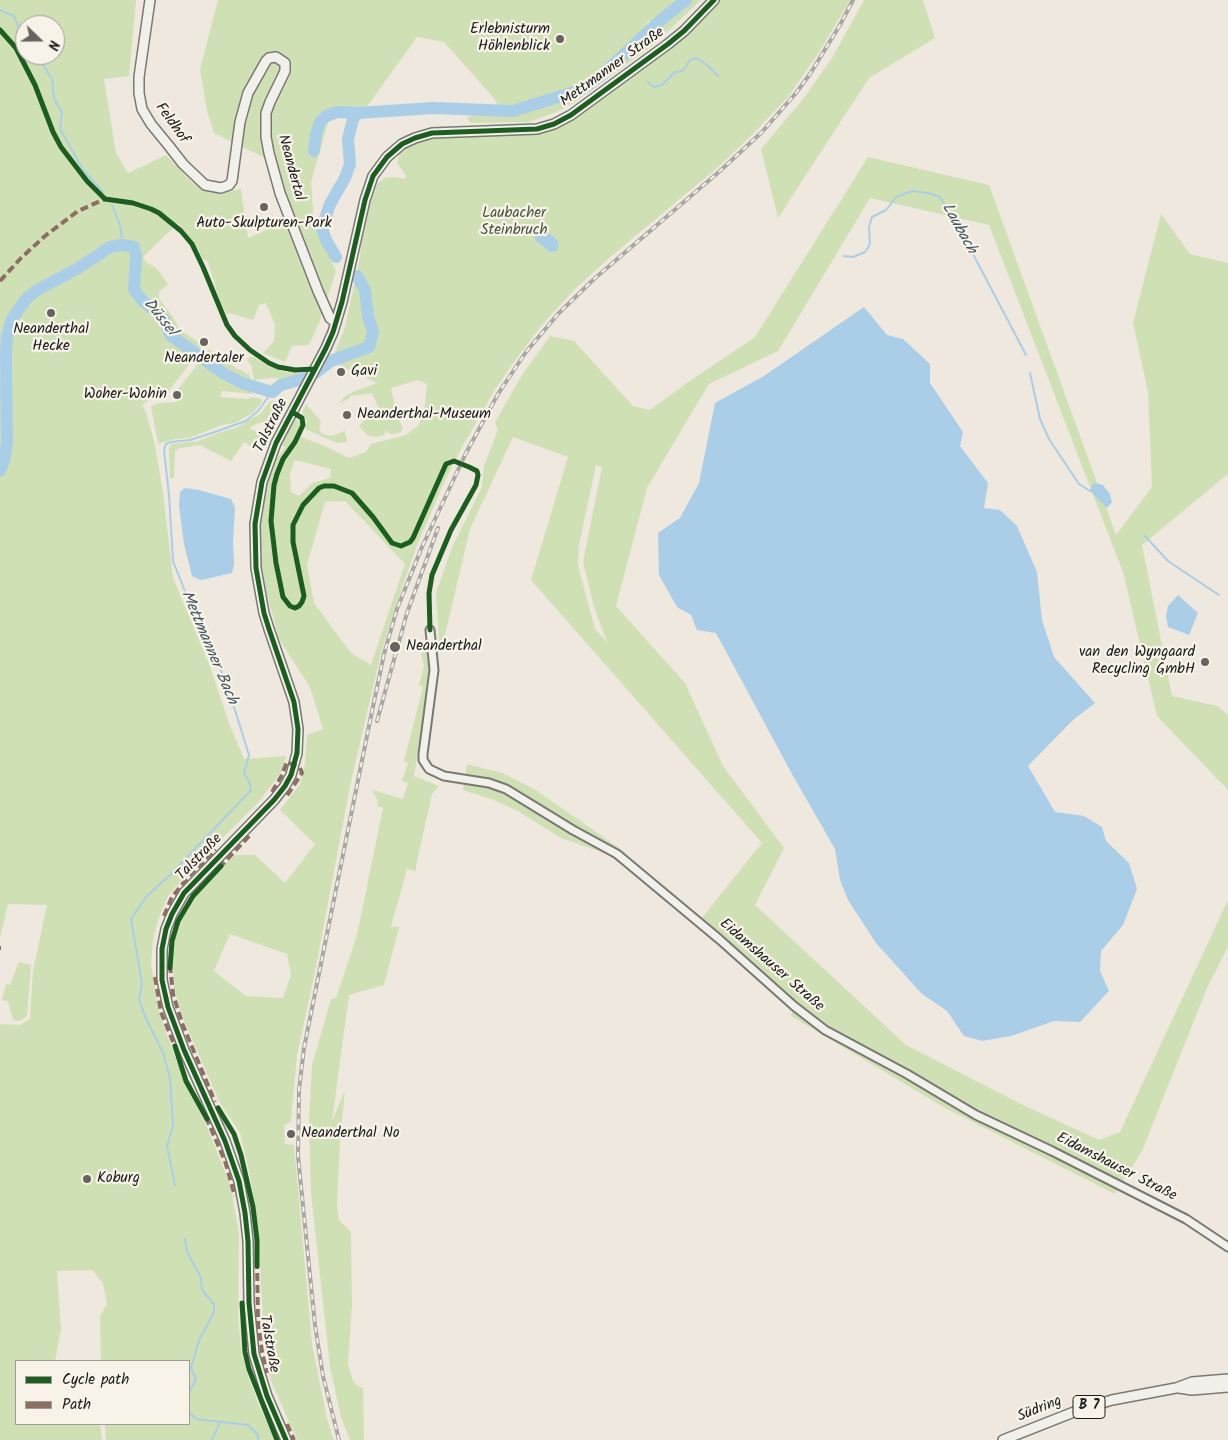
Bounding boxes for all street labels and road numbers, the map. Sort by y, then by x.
street label: Mettmanner Straße [557,24,669,112]
street label: Feldhof [150,100,192,148]
street label: Neandertal [273,133,307,203]
street label: Talstraße [251,396,293,456]
street label: Talstraße [173,831,227,885]
street label: Eidamshauser Straße [715,916,827,1016]
street label: Eidamshauser Straße [1053,1130,1179,1206]
street label: Talstraße [254,1314,282,1374]
street label: Südring [1015,1393,1065,1427]
road number: B 7 [1073,1395,1105,1418]

